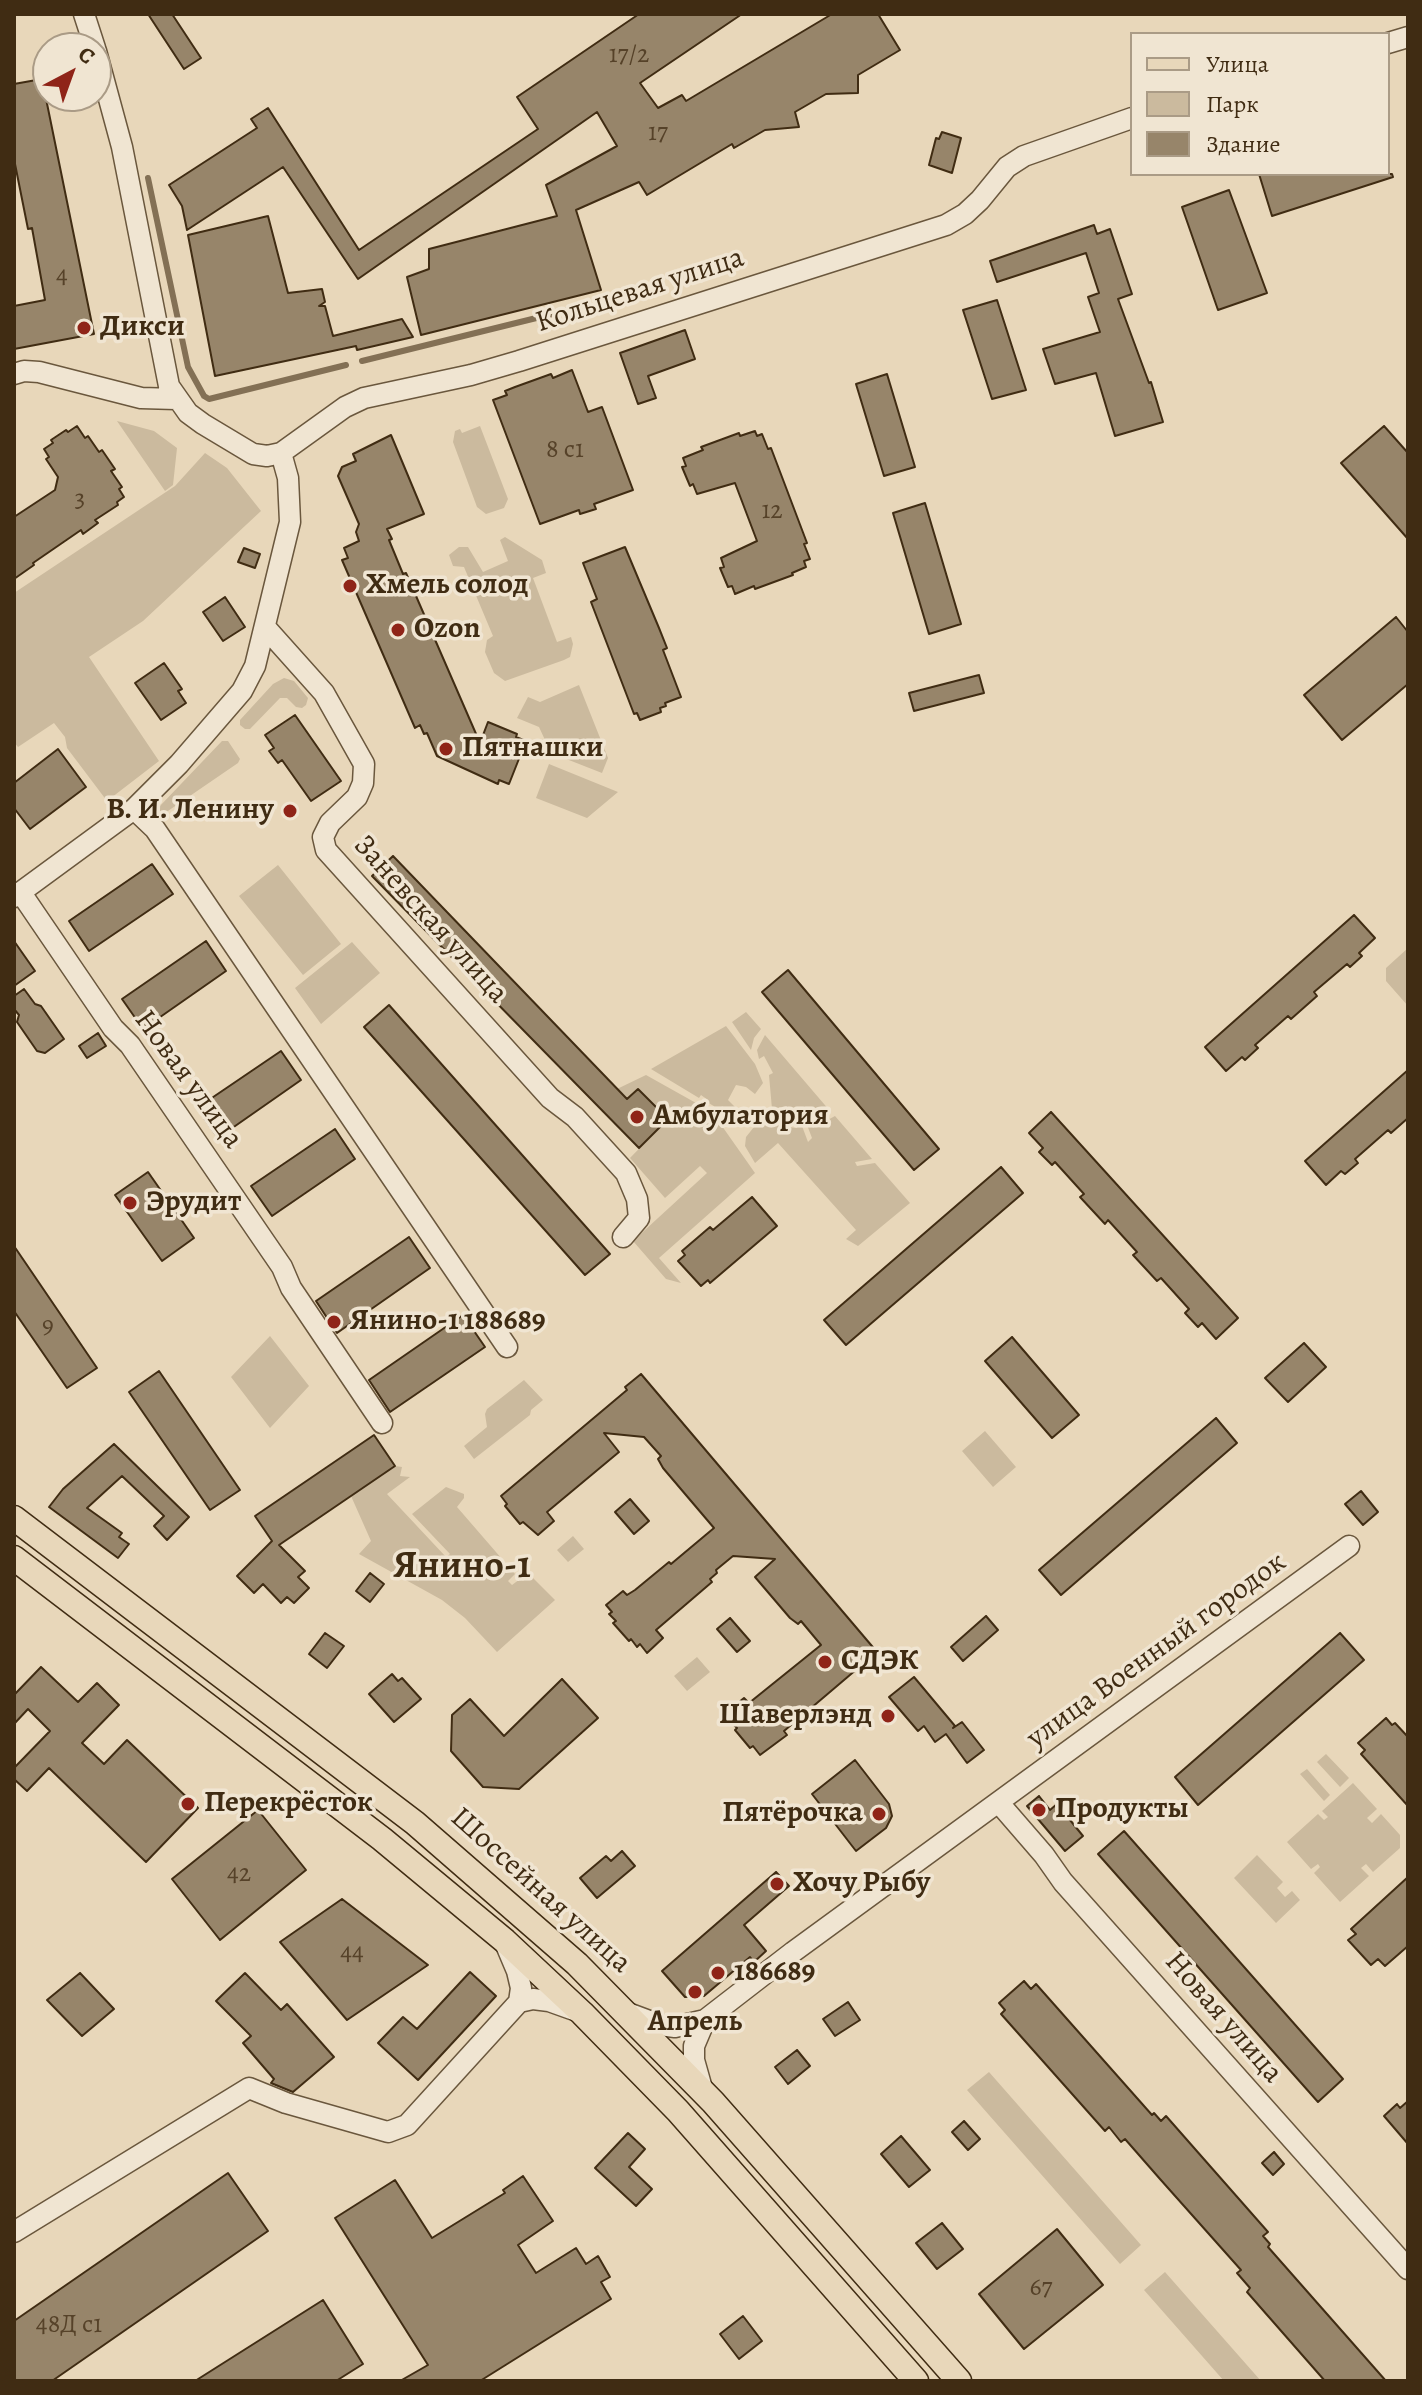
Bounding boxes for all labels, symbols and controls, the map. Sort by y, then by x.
north arrow [32,32,112,112]
legend [1130,32,1390,176]
text: С [71,40,101,71]
house number: 17/2 [609,40,649,72]
text: Улица [1206,48,1269,80]
text: Парк [1206,88,1259,120]
house number: 17 [648,118,668,150]
text: Здание [1206,128,1281,160]
street label: Кольцевая улица [531,240,749,342]
house number: 4 [56,261,68,293]
place label: Дикси [100,310,185,346]
marker: Дикси [75,319,93,337]
house number: 8 с1 [546,435,584,467]
house number: 3 [75,484,85,516]
house number: 12 [761,496,783,528]
place label: Хмель солод [366,568,528,604]
marker: Хмель солод [341,577,359,595]
place label: Ozon [414,612,480,648]
marker: Ozon [389,621,407,639]
place label: Пятнашки [462,731,603,767]
marker: Пятнашки [437,740,455,758]
place label: В. И. Ленину [106,793,274,829]
marker: В. И. Ленину [281,802,299,820]
street label: Заневская улица [345,828,515,1012]
street label: Новая улица [126,1004,250,1156]
place label: Амбулатория [653,1099,829,1135]
marker: Амбулатория [628,1108,646,1126]
place label: Эрудит [146,1185,242,1221]
marker: Эрудит [121,1194,139,1212]
place label: Янино-1 188689 [350,1304,546,1340]
house number: 9 [42,1311,54,1343]
marker: Янино-1 188689 [325,1313,343,1331]
district label: Янино-1 [393,1545,531,1591]
street label: улица Военный городок [1020,1545,1294,1757]
place label: СДЭК [841,1644,918,1680]
marker: СДЭК [816,1653,834,1671]
place label: Шаверлэнд [719,1698,872,1734]
marker: Шаверлэнд [879,1707,897,1725]
place label: Перекрёсток [204,1786,373,1822]
place label: Продукты [1055,1792,1189,1828]
marker: Перекрёсток [179,1795,197,1813]
place label: Пятёрочка [722,1796,863,1832]
street label: Шоссейная улица [442,1800,638,1982]
marker: Продукты [1030,1801,1048,1819]
marker: Пятёрочка [870,1805,888,1823]
house number: 42 [227,1859,251,1891]
place label: Хочу Рыбу [793,1866,930,1902]
marker: Хочу Рыбу [768,1875,786,1893]
house number: 44 [340,1938,364,1970]
street label: Новая улица [1156,1945,1290,2091]
place label: 186689 [734,1955,815,1991]
marker: 186689 [709,1964,727,1982]
marker: Апрель [686,1983,704,2001]
place label: Апрель [648,2005,742,2041]
house number: 67 [1030,2273,1052,2305]
house number: 48Д с1 [36,2310,102,2342]

